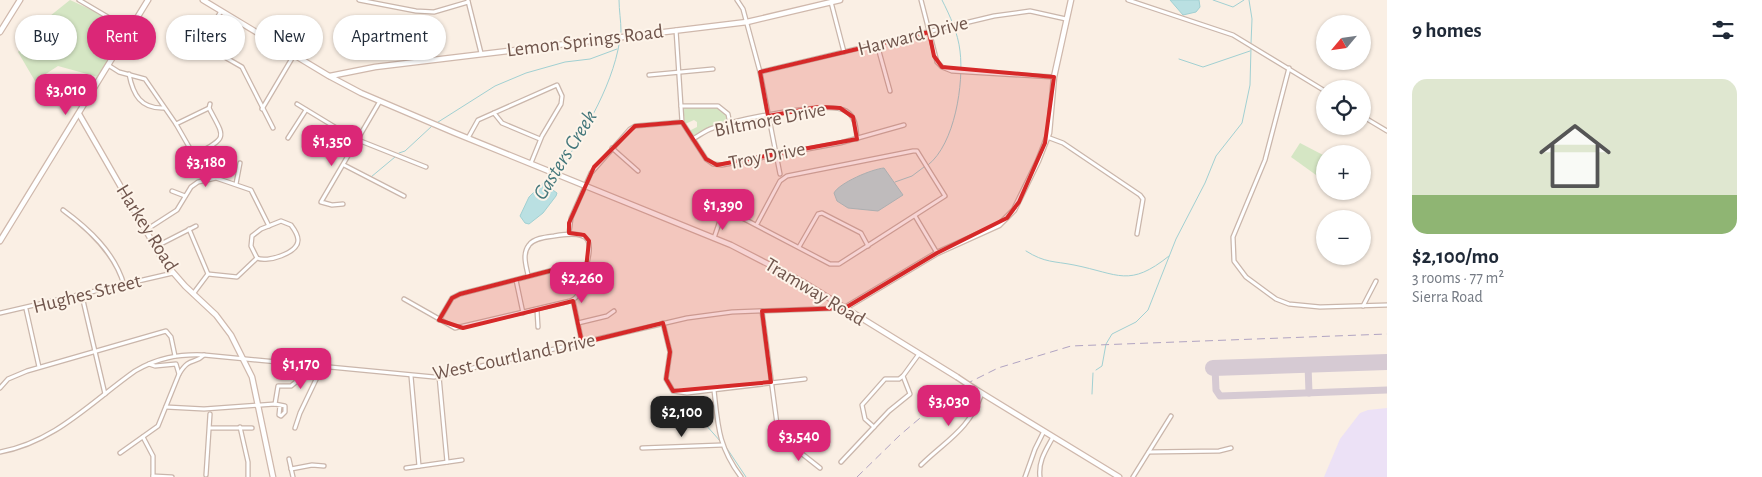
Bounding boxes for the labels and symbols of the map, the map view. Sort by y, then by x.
street label: Harward Drive [856,13,970,59]
north arrow [1316,15,1371,70]
street label: Lemon Springs Road [505,21,665,61]
pin: $3,010 [25,74,107,116]
street label: Biltmore Drive [713,99,827,141]
water label: Gasters Creek [529,106,601,203]
pin: $1,350 [291,124,373,167]
street label: Troy Drive [727,139,807,173]
pin: $3,180 [165,146,247,188]
street label: Harkey Road [112,181,182,275]
pin: $1,390 [682,188,764,231]
street label: Tramway Road [761,254,869,330]
pin: $2,260 [541,262,623,304]
street label: Hughes Street [31,271,144,317]
street label: West Courtland Drive [431,330,597,384]
pin: $1,170 [260,348,342,390]
pin: $3,030 [908,384,990,427]
pin: $2,100 [641,396,723,438]
pin: $3,540 [758,420,840,462]

